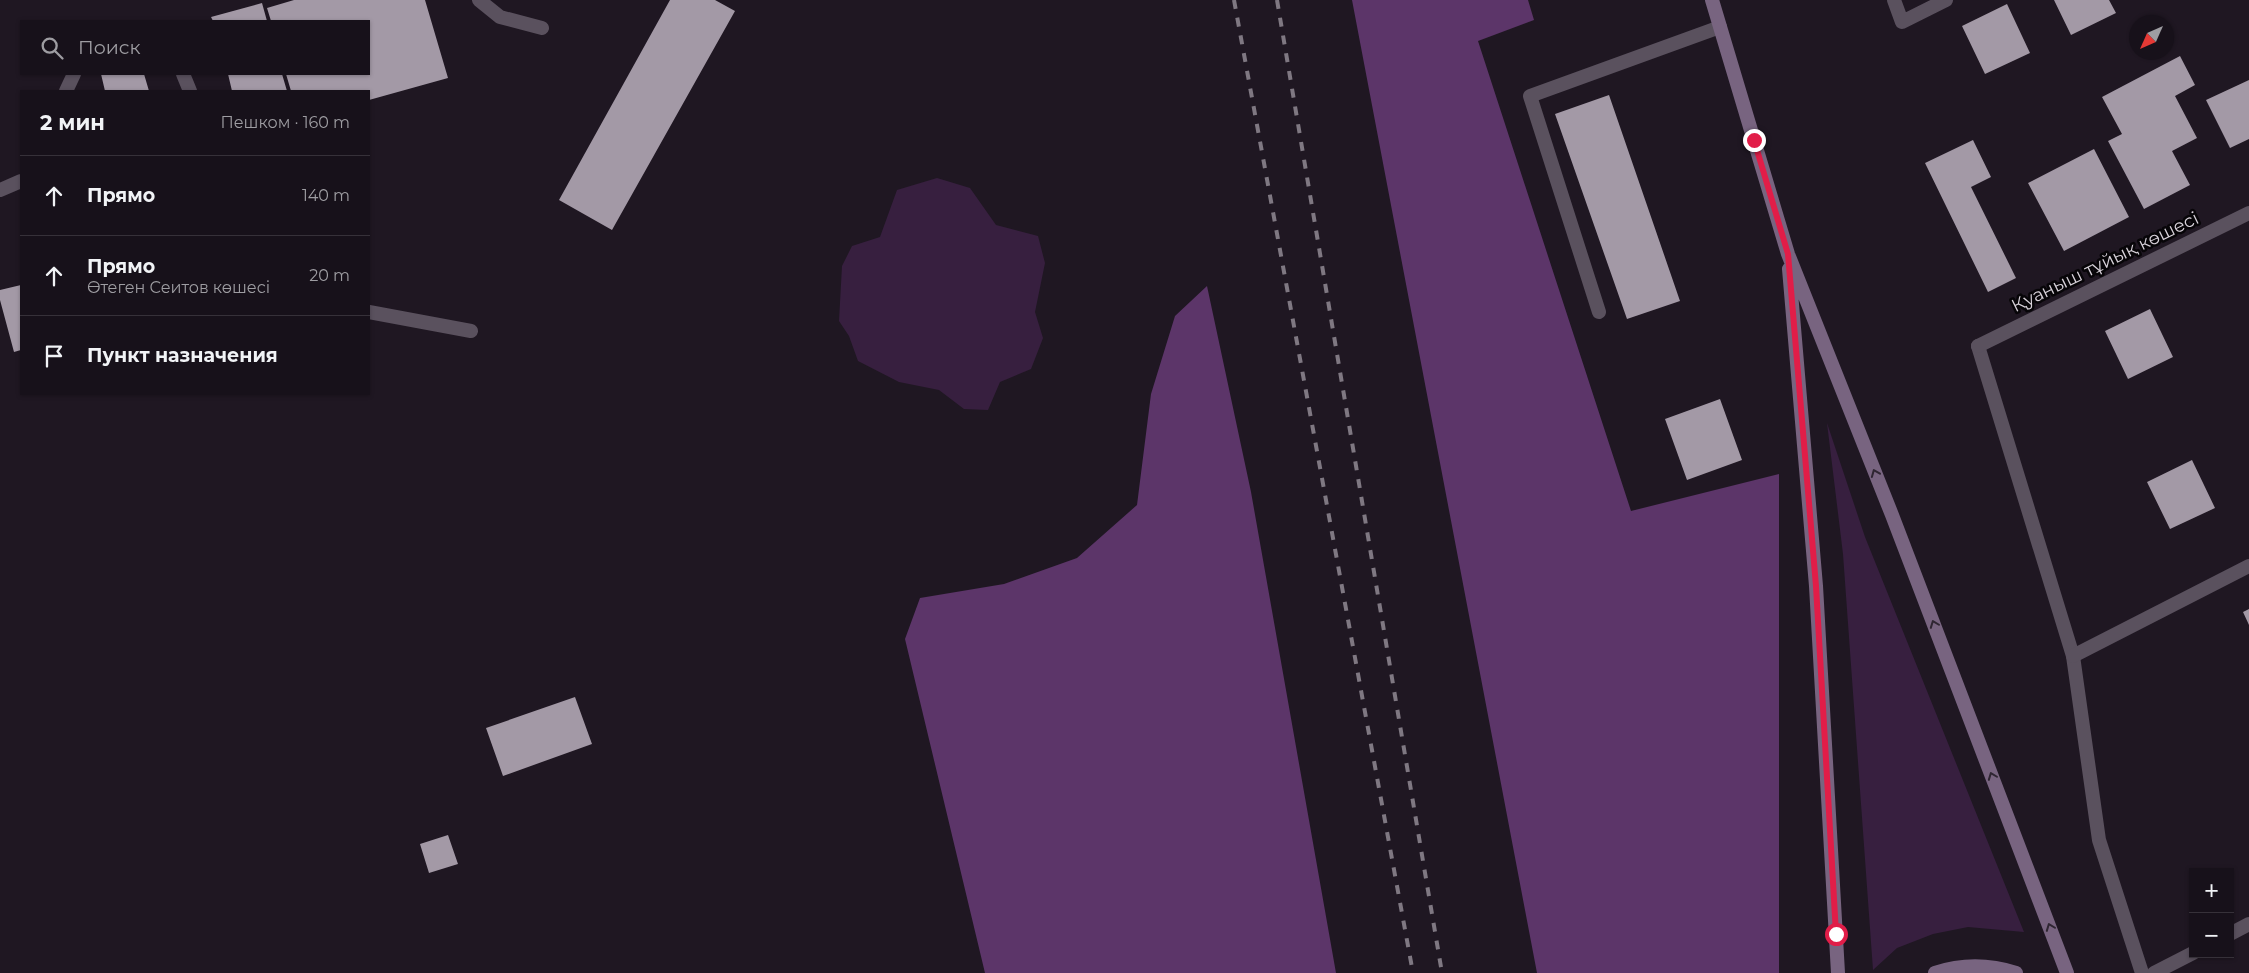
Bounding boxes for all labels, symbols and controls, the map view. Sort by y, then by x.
north arrow [2129,15,2174,60]
search box [20,20,370,75]
icon: search [38,34,66,62]
text: Поиск [78,36,141,59]
text: 2 мин [40,110,105,135]
text: Пешком · 160 m [221,113,350,132]
route end [1743,129,1766,152]
icon: ahead [40,182,68,210]
text: Прямо [87,184,155,207]
text: 140 m [302,186,350,205]
street label: Қуаныш тұйық көшесі [2008,207,2202,317]
text: Прямо [87,255,155,278]
icon: ahead [40,262,68,290]
text: 20 m [309,266,350,285]
text: Өтеген Сеитов көшесі [87,278,270,297]
icon: arrive [40,342,68,370]
text: Пункт назначения [87,344,278,367]
one-way arrow [1871,469,1881,477]
one-way arrow [1929,620,1940,629]
one-way arrow [1988,772,1998,781]
map controls [2189,868,2234,958]
button: + [2189,868,2234,913]
button: − [2189,913,2234,958]
route start [1825,923,1848,946]
one-way arrow [2046,924,2056,932]

